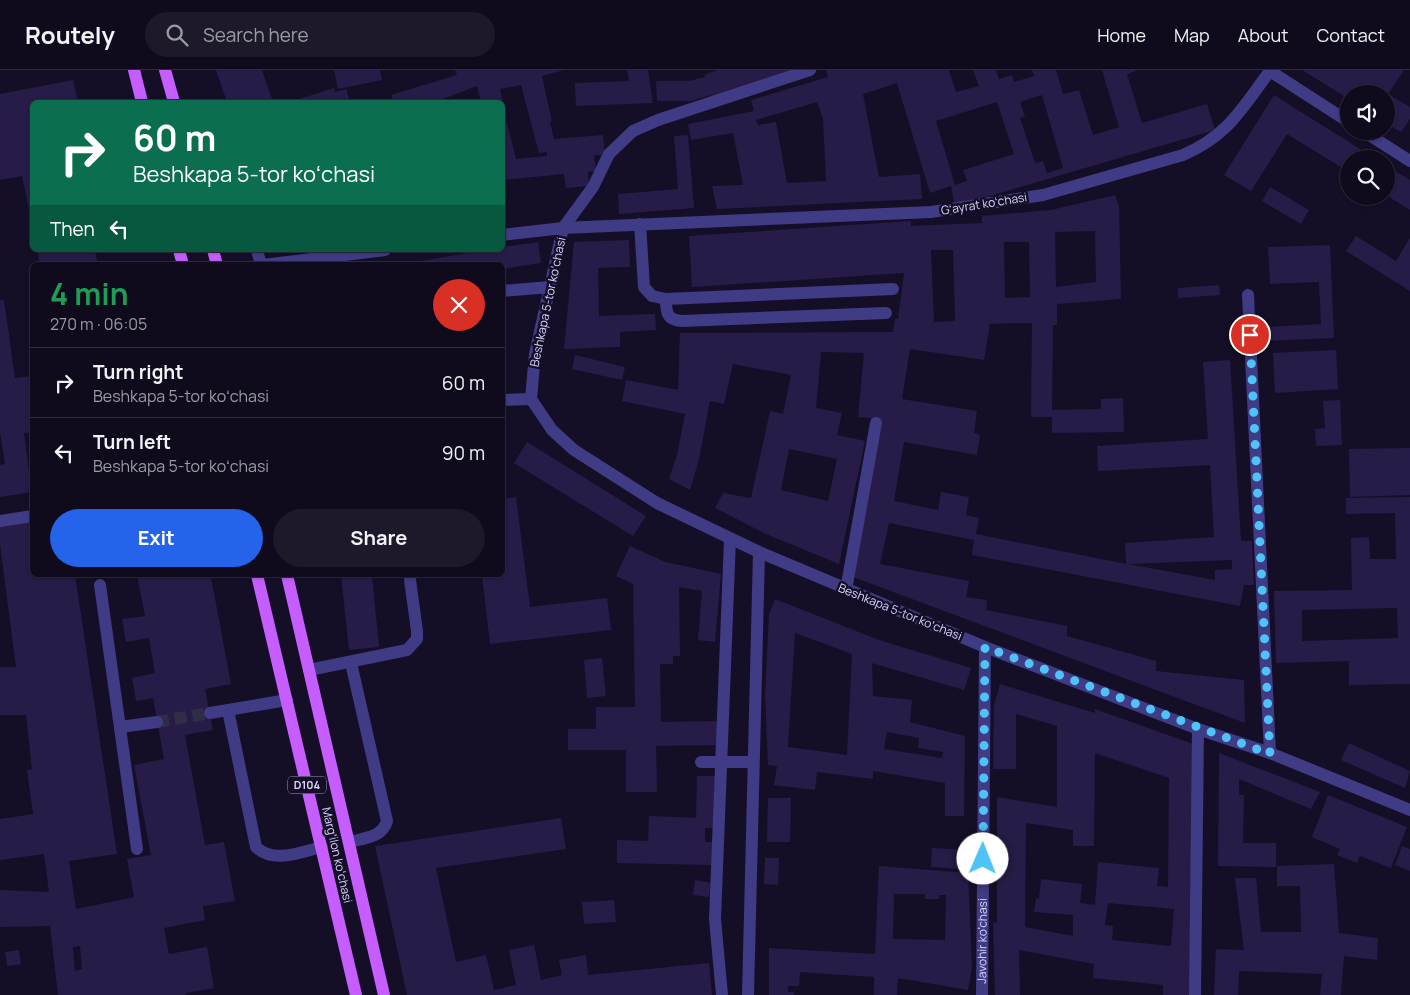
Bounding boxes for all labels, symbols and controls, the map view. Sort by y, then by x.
search box [145,12,495,57]
text: Routely [25,18,115,51]
icon: search [163,21,191,49]
text: Search here [203,22,309,48]
text: Home [1097,23,1146,47]
text: Map [1174,23,1210,47]
text: About [1238,23,1288,47]
text: Contact [1316,23,1385,47]
map controls [1340,85,1395,205]
button: sound [1340,85,1395,140]
text: 60 m [133,114,216,162]
icon: right [50,120,115,185]
button: search [1340,150,1395,205]
text: Beshkapa 5-tor koʻchasi [133,159,375,189]
street label: Gʻayrat koʻchasi [940,188,1028,219]
icon: left [105,215,133,243]
text: Then [50,216,95,242]
street label: Beshkapa 5-tor koʻchasi [525,236,570,368]
text: 4 min [50,273,128,314]
button: close [433,279,485,331]
text: 270 m · 06:05 [50,313,147,335]
pin [1229,314,1271,356]
icon: arrive [1236,321,1264,349]
text: Turn right [93,359,183,385]
icon: right [50,369,78,397]
text: 60 m [442,370,485,396]
text: Beshkapa 5-tor koʻchasi [93,385,269,407]
text: Turn left [93,429,171,455]
icon: left [50,439,78,467]
text: 90 m [442,440,485,466]
text: Beshkapa 5-tor koʻchasi [93,455,269,477]
button: Exit [50,509,263,567]
button: Share [273,509,485,567]
street label: Beshkapa 5-tor koʻchasi [836,579,965,644]
road number: D104 [288,776,326,794]
street label: Margʻilon koʻchasi [318,805,357,905]
position arrow [956,832,1008,884]
street label: Javohir ko'chasi [973,898,991,984]

